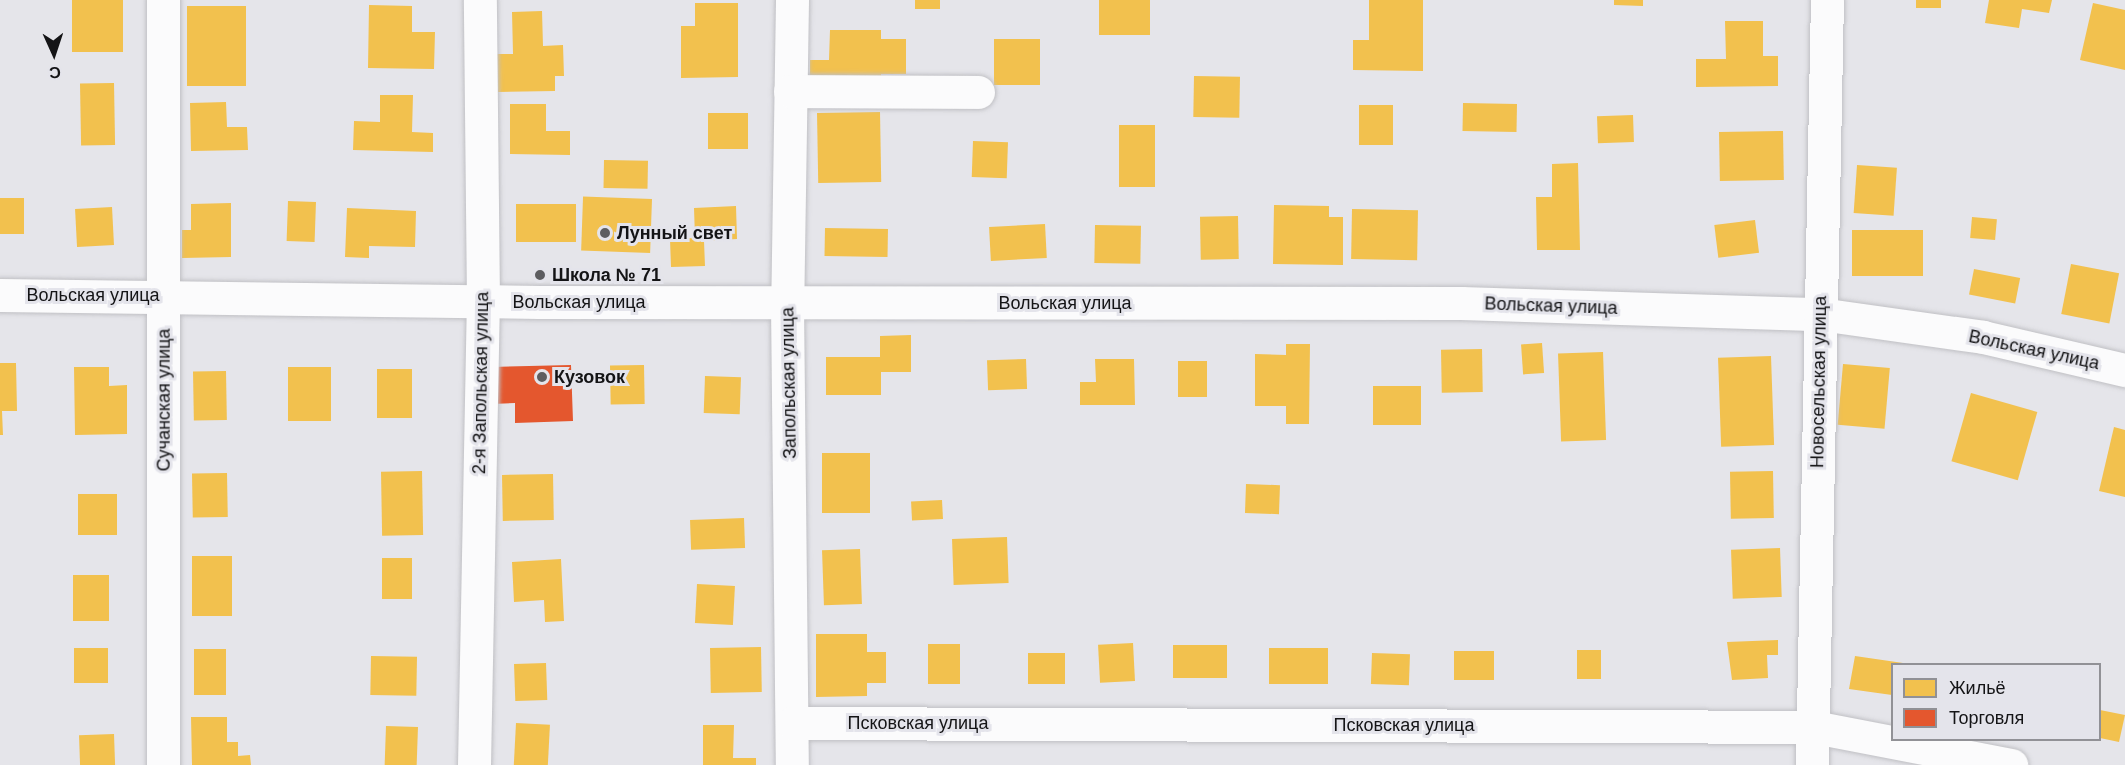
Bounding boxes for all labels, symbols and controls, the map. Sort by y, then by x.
north arrow [24,24,84,84]
text: С [49,64,61,81]
place label: Лунный свет [617,222,732,244]
marker: Лунный свет [598,226,612,240]
place label: Школа № 71 [552,264,661,286]
marker: Школа № 71 [533,268,547,282]
street label: Вольская улица [26,284,160,306]
street label: Вольская улица [512,291,646,313]
street label: 2-я Запольская улица [469,292,493,474]
street label: Вольская улица [998,292,1132,314]
street label: Вольская улица [1484,293,1618,319]
street label: Новосельская улица [1807,296,1831,468]
street label: Запольская улица [777,307,801,459]
street label: Вольская улица [1967,326,2101,374]
street label: Сучанская улица [153,329,175,471]
place label: Кузовок [554,366,625,388]
marker: Кузовок [535,370,549,384]
legend [1891,663,2101,741]
text: Жильё [1949,678,2006,698]
text: Торговля [1949,708,2024,728]
street label: Псковская улица [848,712,988,734]
street label: Псковская улица [1334,714,1474,736]

